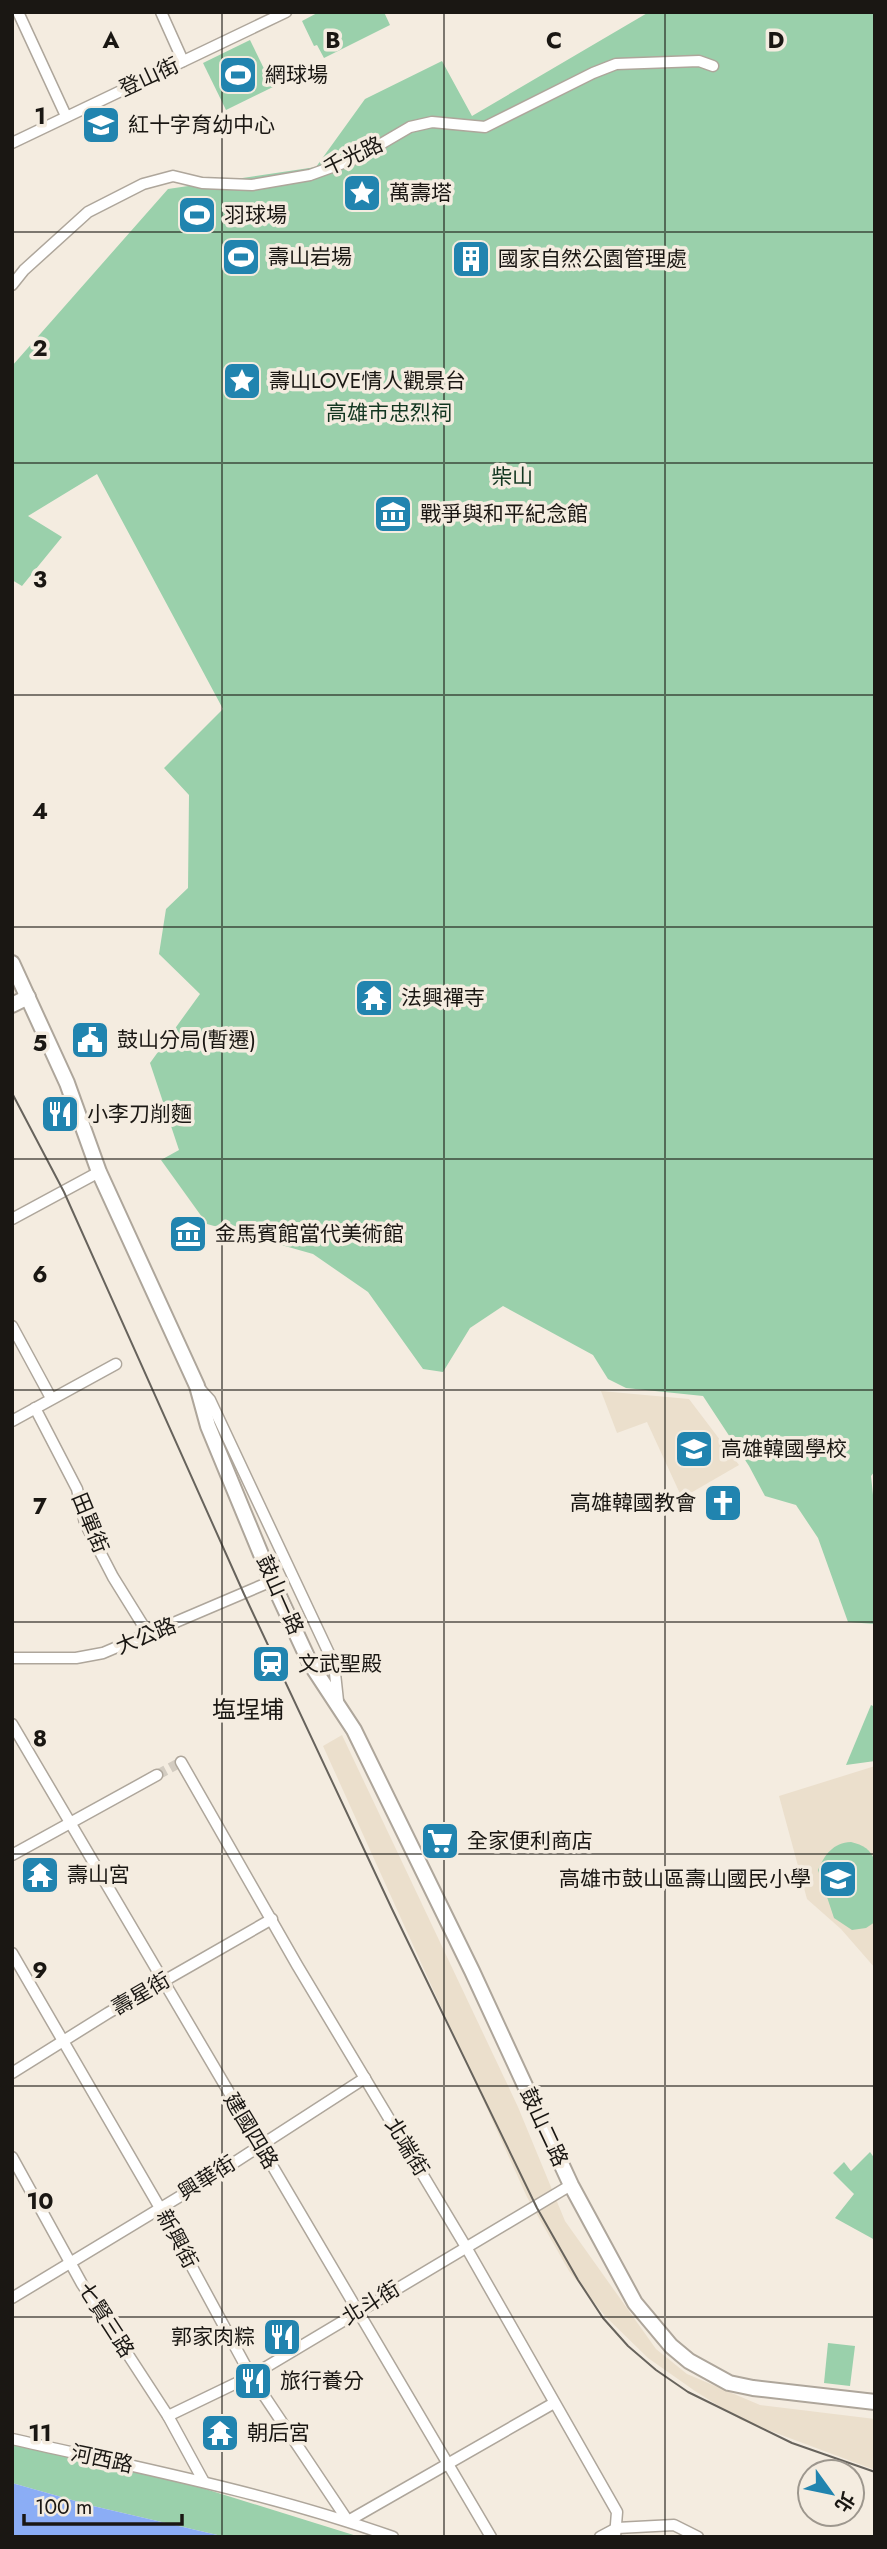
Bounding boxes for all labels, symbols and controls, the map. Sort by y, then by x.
text: A [102,23,120,57]
text: B [325,23,341,57]
text: C [546,23,562,57]
text: D [768,23,785,57]
street label: 登山街 [114,50,184,104]
sports icon: 網球場 [217,54,259,96]
place label: 網球場 [265,60,328,90]
text: 1 [34,99,46,133]
school or university icon: 紅十字育幼中心 [80,104,122,146]
place label: 紅十字育幼中心 [128,110,275,140]
street label: 千光路 [318,129,388,183]
place icon: 萬壽塔 [341,172,383,214]
place label: 萬壽塔 [389,178,452,208]
sports icon: 羽球場 [176,194,218,236]
place label: 羽球場 [224,200,287,230]
sports icon: 壽山岩場 [220,236,262,278]
building icon: 國家自然公園管理處 [450,238,492,280]
place label: 壽山岩場 [268,242,352,272]
place label: 國家自然公園管理處 [498,244,687,274]
text: 2 [32,331,48,365]
place icon: 壽山LOVE情人觀景台 [221,360,263,402]
place label: 壽山LOVE情人觀景台 [269,366,466,396]
park label: 高雄市忠烈祠 [326,398,452,428]
park label: 柴山 [491,462,533,492]
museum icon: 戰爭與和平紀念館 [372,493,414,535]
place label: 戰爭與和平紀念館 [420,499,588,529]
text: 3 [33,562,47,596]
text: 4 [32,794,48,828]
temple icon: 法興禪寺 [353,977,395,1019]
place label: 法興禪寺 [401,983,485,1013]
public building icon: 鼓山分局(暫遷) [69,1019,111,1061]
place label: 鼓山分局(暫遷) [117,1025,256,1055]
text: 5 [33,1026,47,1060]
restaurant icon: 小李刀削麵 [39,1093,81,1135]
place label: 小李刀削麵 [87,1099,192,1129]
museum icon: 金馬賓館當代美術館 [167,1213,209,1255]
place label: 金馬賓館當代美術館 [215,1219,404,1249]
text: 6 [32,1257,48,1291]
school or university icon: 高雄韓國學校 [673,1428,715,1470]
place label: 高雄韓國學校 [721,1434,847,1464]
church icon: 高雄韓國教會 [702,1482,744,1524]
street label: 田單街 [64,1488,116,1558]
place label: 高雄韓國教會 [570,1488,696,1518]
text: 7 [33,1489,47,1523]
street label: 鼓山一路 [249,1551,311,1639]
street label: 大公路 [111,1610,181,1662]
station icon: 文武聖殿 [250,1643,292,1685]
place label: 文武聖殿 [298,1649,382,1679]
district label: 塩埕埔 [212,1692,284,1727]
text: 8 [33,1721,47,1755]
supermarket icon: 全家便利商店 [419,1820,461,1862]
place label: 全家便利商店 [467,1826,593,1856]
temple icon: 壽山宮 [19,1854,61,1896]
school or university icon: 高雄市鼓山區壽山國民小學 [817,1858,859,1900]
place label: 壽山宮 [67,1860,130,1890]
place label: 高雄市鼓山區壽山國民小學 [559,1864,811,1894]
text: 9 [32,1953,48,1987]
street label: 壽星街 [106,1965,176,2023]
street label: 鼓山二路 [513,2083,575,2171]
street label: 建國四路 [217,2087,285,2175]
street label: 北端街 [378,2112,436,2182]
street label: 興華街 [172,2149,242,2207]
text: 10 [27,2184,53,2218]
street label: 新興街 [149,2204,205,2274]
street label: 北斗街 [336,2274,406,2332]
street label: 七賢三路 [71,2277,141,2363]
restaurant icon: 郭家肉粽 [261,2316,303,2358]
place label: 郭家肉粽 [171,2322,255,2352]
restaurant icon: 旅行養分 [232,2360,274,2402]
place label: 旅行養分 [280,2366,364,2396]
temple icon: 朝后宮 [199,2412,241,2454]
text: 11 [28,2416,52,2450]
place label: 朝后宮 [247,2418,310,2448]
street label: 河西路 [68,2438,136,2480]
north arrow [796,2458,866,2528]
scale bar [24,2482,182,2526]
text: 北 [828,2487,861,2517]
text: 100 m [35,2492,92,2522]

